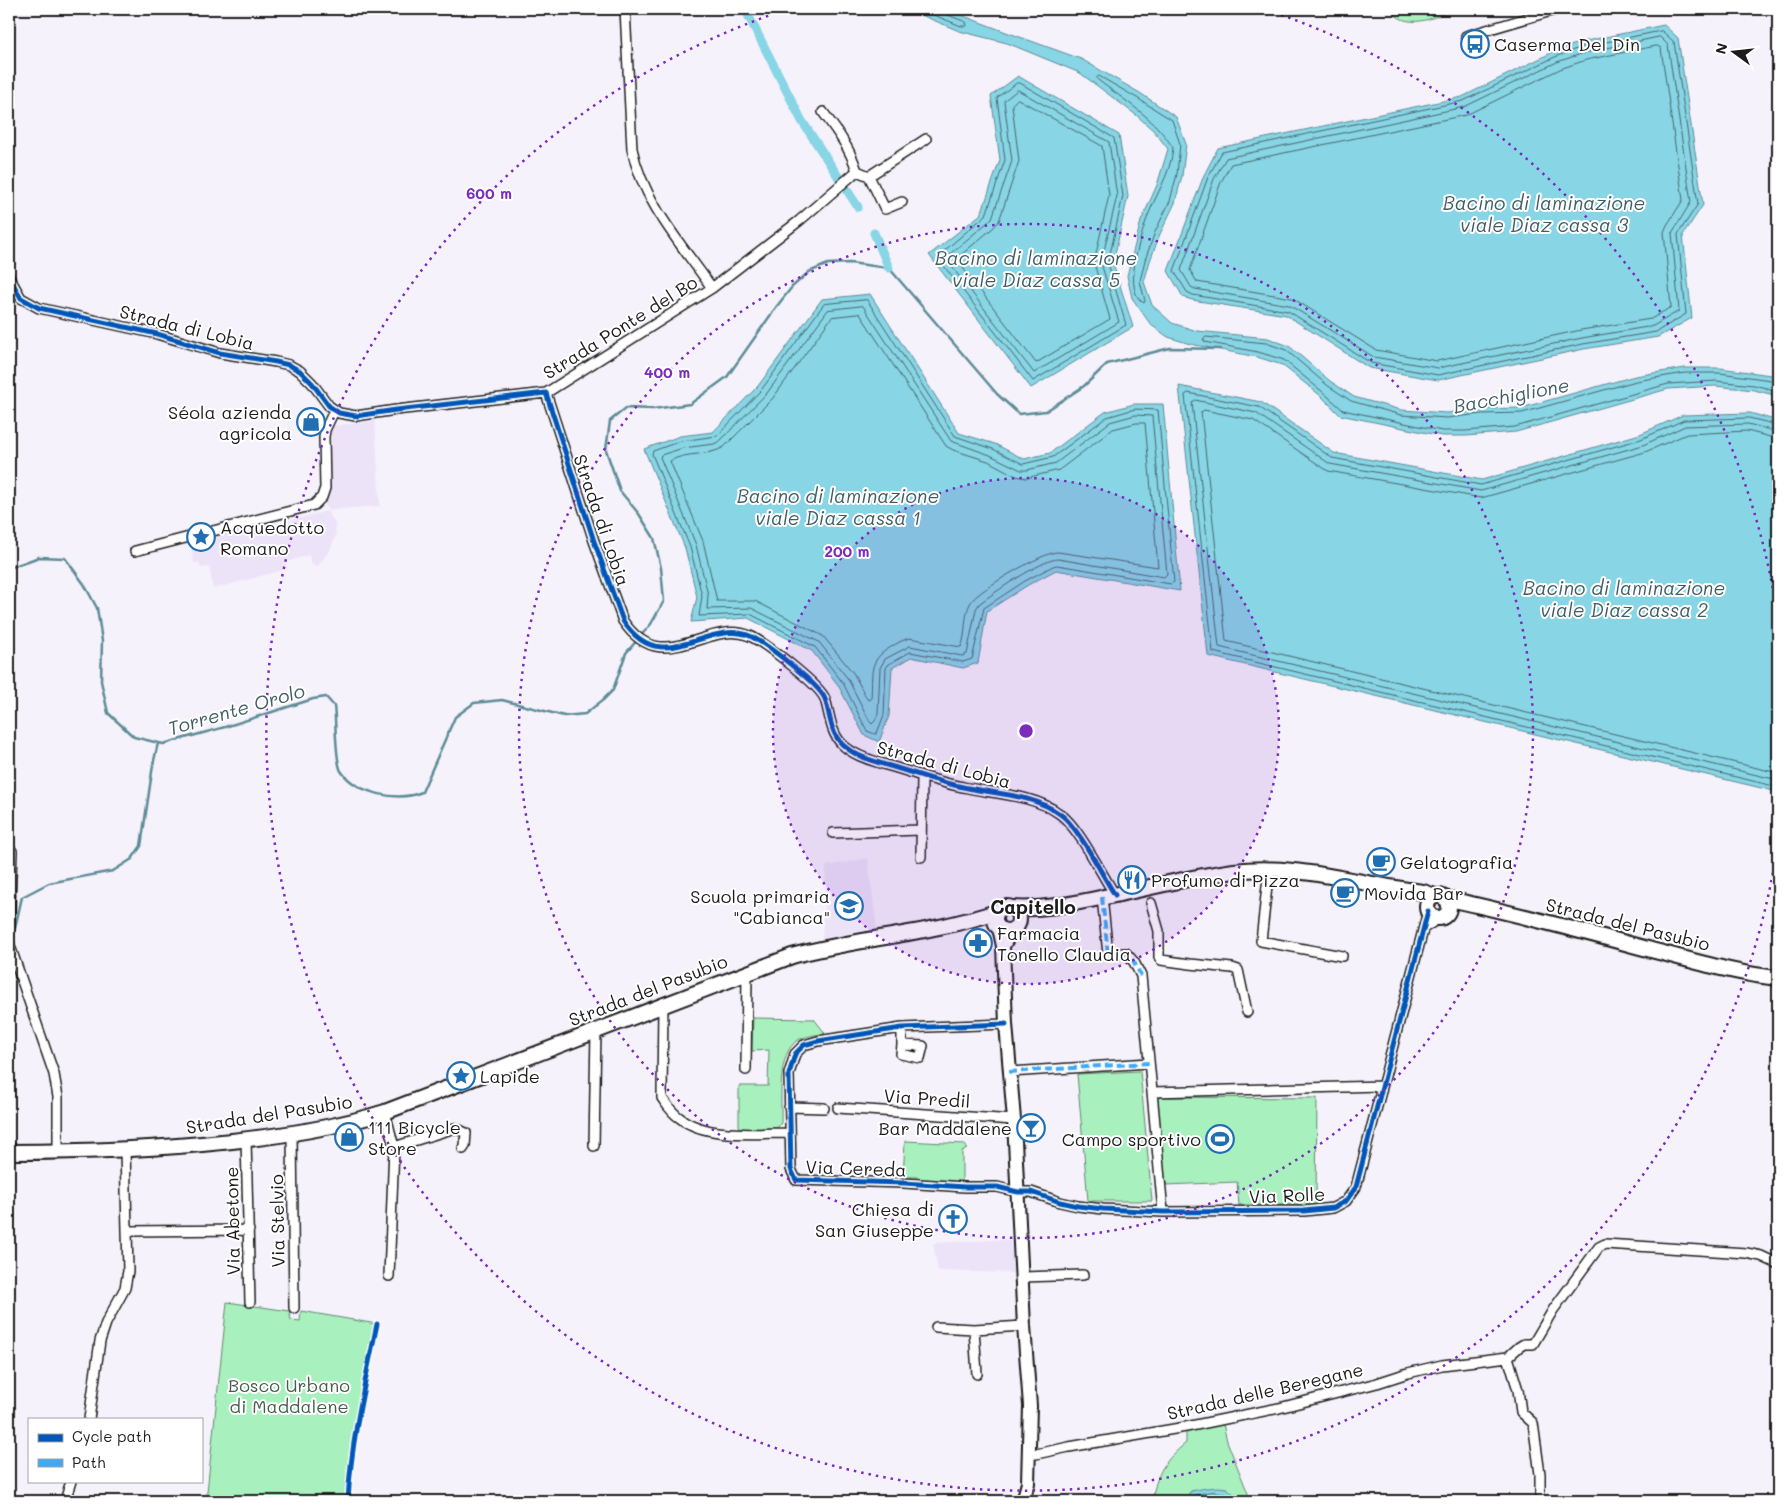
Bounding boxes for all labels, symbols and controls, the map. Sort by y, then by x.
north arrow [1710,28,1760,78]
bus stop icon: Caserma Del Din [1460,29,1490,59]
place label: Caserma Del Din [1494,32,1640,56]
text: N [1710,41,1732,56]
text: 600 m [466,183,512,203]
water label: Bacino di laminazione viale Diaz cassa 3 [1443,190,1645,237]
water label: Bacino di laminazione viale Diaz cassa 5 [935,245,1137,292]
street label: Strada Ponte del Bo [538,270,702,384]
street label: Strada di Lobia [117,299,257,355]
text: 400 m [644,362,690,382]
water label: Bacchiglione [1451,372,1571,418]
place label: Séola azienda agricola [168,400,292,445]
shop icon: Séola azienda agricola [296,407,326,437]
street label: Strada di Lobia [568,451,636,589]
water label: Bacino di laminazione viale Diaz cassa 1 [737,483,939,530]
place label: Acquedotto Romano [220,515,324,560]
place icon: Acquedotto Romano [186,522,216,552]
text: 200 m [825,541,870,561]
water label: Bacino di laminazione viale Diaz cassa 2 [1523,575,1725,622]
water label: Torrente Orolo [165,678,307,740]
centre of rings [1017,722,1035,740]
street label: Strada di Lobia [874,735,1014,793]
cafe icon: Gelatografia [1366,847,1396,877]
place label: Gelatografia [1400,850,1513,874]
restaurant icon: Profumo di Pizza [1117,865,1147,895]
place label: Profumo di Pizza [1151,868,1300,892]
cafe icon: Movida Bar [1330,878,1360,908]
place label: Movida Bar [1364,881,1464,905]
place label: Scuola primaria "Cabianca" [690,884,830,929]
school or university icon: Scuola primaria "Cabianca" [834,891,864,921]
street label: Strada del Pasubio [1544,892,1713,956]
district label: Capitello [990,894,1076,919]
place label: Farmacia Tonello Claudia [997,921,1131,966]
pharmacy icon: Farmacia Tonello Claudia [963,928,993,958]
street label: Strada del Pasubio [565,949,731,1031]
place icon: Lapide [446,1061,476,1091]
place label: Lapide [480,1064,540,1088]
street label: Via Predil [883,1083,971,1113]
street label: Strada del Pasubio [184,1089,354,1139]
bar icon: Bar Maddalene [1016,1113,1046,1143]
place label: 111 Bicycle Store [368,1115,461,1160]
place label: Bar Maddalene [878,1116,1012,1140]
shop icon: 111 Bicycle Store [334,1122,364,1152]
sports icon: Campo sportivo [1205,1124,1235,1154]
place label: Campo sportivo [1062,1127,1201,1151]
street label: Via Cereda [805,1154,907,1182]
street label: Via Abetone [219,1166,245,1276]
street label: Via Stelvio [264,1174,290,1268]
street label: Via Rolle [1248,1182,1326,1208]
place label: Chiesa di San Giuseppe [815,1197,934,1242]
church icon: Chiesa di San Giuseppe [938,1204,968,1234]
street label: Strada delle Beregane [1165,1357,1365,1425]
park label: Bosco Urbano di Maddalene [228,1373,350,1418]
legend [28,1418,202,1482]
text: Cycle path [72,1426,151,1446]
text: Path [72,1452,106,1472]

